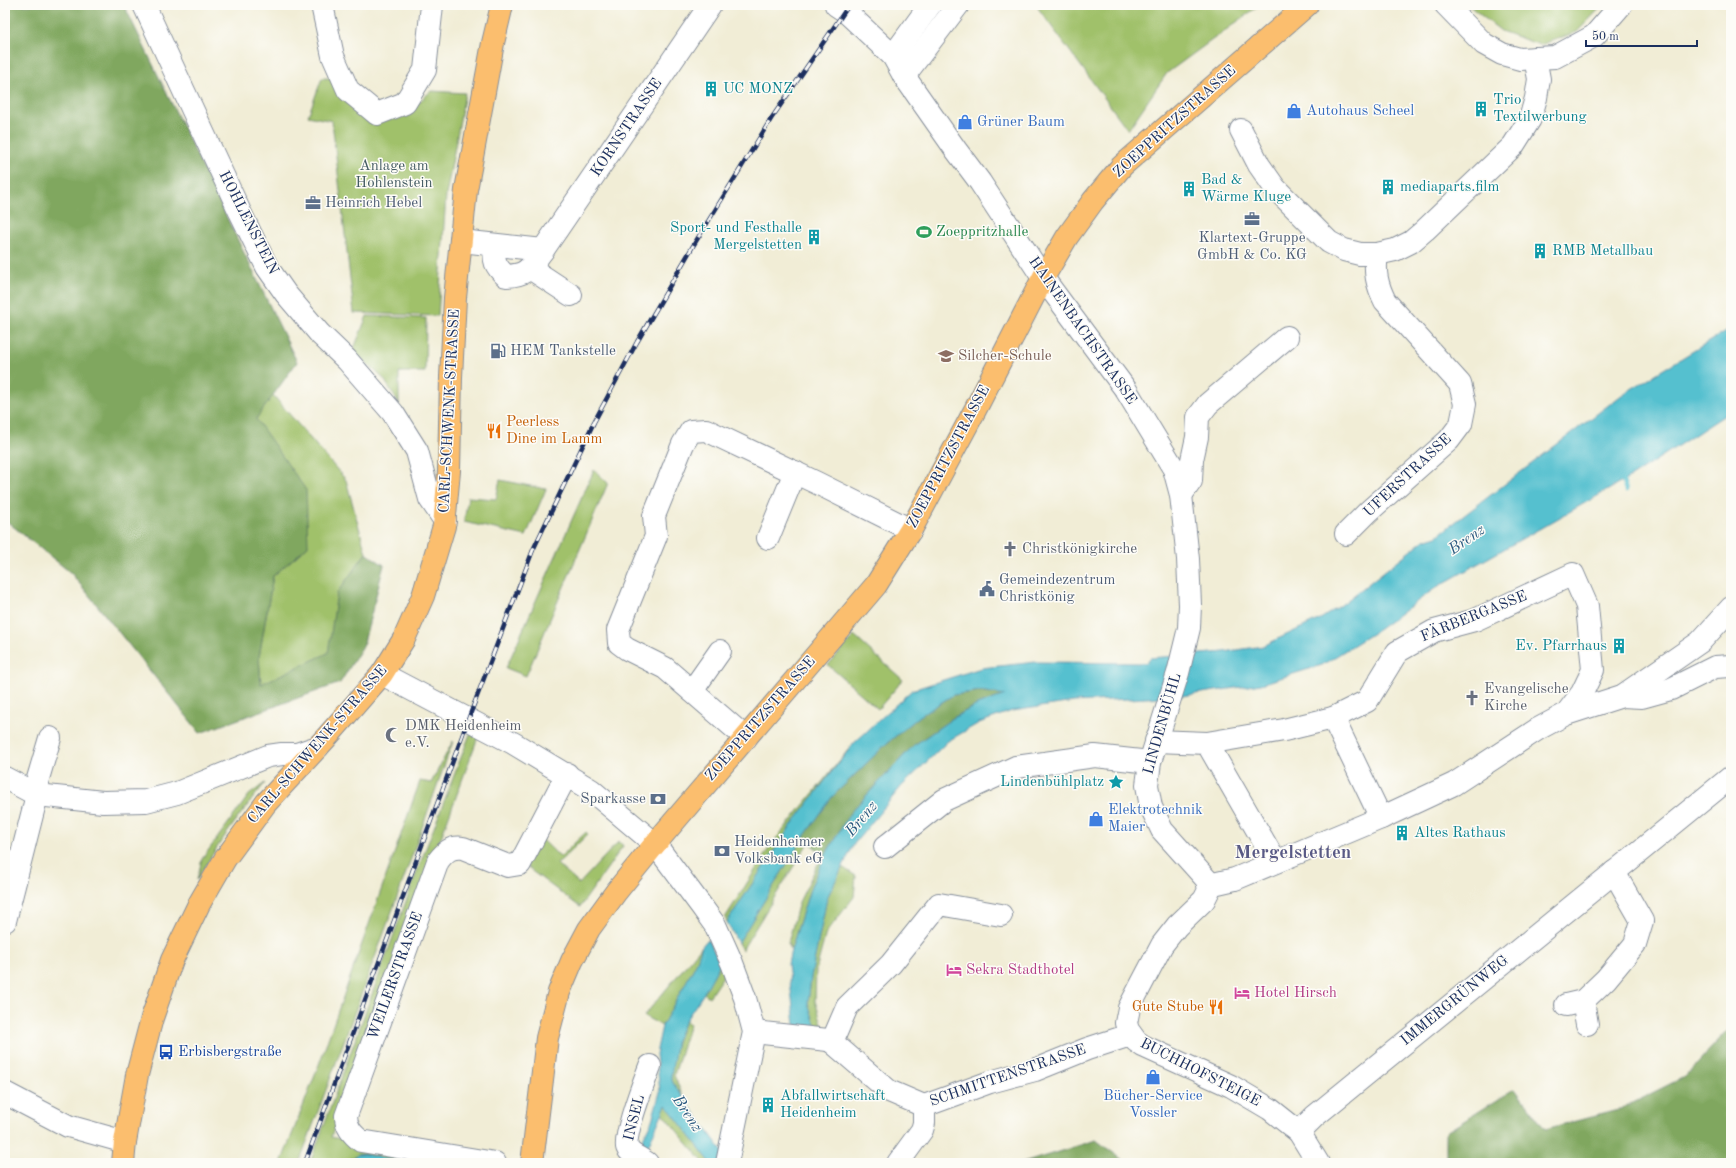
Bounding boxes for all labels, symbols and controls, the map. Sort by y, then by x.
scale bar [1586,22,1697,48]
text: 50 m [1592,30,1619,43]
street label: ZOEPPRITZSTRASSE [1111,63,1239,181]
street label: KORNSTRASSE [589,76,665,180]
building icon: UC MONZ [702,80,720,98]
place label: UC MONZ [723,82,793,97]
place label: Trio Textilwerbung [1493,93,1587,125]
building icon: Trio Textilwerbung [1472,100,1490,118]
shop icon: Autohaus Scheel [1285,102,1303,120]
place label: Autohaus Scheel [1306,104,1414,119]
shop icon: Grüner Baum [956,113,974,131]
place label: Grüner Baum [977,115,1065,130]
park label: Anlage am Hohlenstein [355,159,433,191]
street label: HOHLENSTEIN [215,169,281,278]
place label: Bad & Wärme Kluge [1201,173,1291,205]
building icon: mediaparts.film [1379,178,1397,196]
building icon: Bad & Wärme Kluge [1180,180,1198,198]
place label: mediaparts.film [1400,180,1499,195]
office icon: Heinrich Hebel [304,194,322,212]
place label: Heinrich Hebel [325,196,422,211]
office icon: Klartext-Gruppe GmbH & Co. KG [1243,210,1261,228]
place label: Sport- und Festhalle Mergelstetten [670,221,802,253]
sports icon: Zoeppritzhalle [915,223,933,241]
place label: Zoeppritzhalle [936,225,1028,240]
building icon: Sport- und Festhalle Mergelstetten [805,228,823,246]
place label: Klartext-Gruppe GmbH & Co. KG [1197,231,1307,263]
building icon: RMB Metallbau [1531,242,1549,260]
place label: RMB Metallbau [1552,244,1653,259]
street label: HAINENBACHSTRASSE [1025,255,1139,407]
street label: CARL-SCHWENK-STRASSE [437,309,463,513]
fuel station icon: HEM Tankstelle [489,342,507,360]
place label: HEM Tankstelle [510,344,616,359]
school or university icon: Silcher-Schule [937,347,955,365]
place label: Silcher-Schule [958,349,1052,364]
street label: ZOEPPRITZSTRASSE [905,383,993,531]
place label: Peerless Dine im Lamm [506,415,602,447]
restaurant icon: Peerless Dine im Lamm [485,422,503,440]
street label: UFERSTRASSE [1361,432,1455,520]
water label: Brenz [1445,522,1488,559]
church icon: Christkönigkirche [1001,540,1019,558]
place label: Christkönigkirche [1022,542,1137,557]
place label: Gemeindezentrum Christkönig [999,573,1115,605]
public building icon: Gemeindezentrum Christkönig [978,580,996,598]
street label: FÄRBERGASSE [1418,586,1529,645]
building icon: Ev. Pfarrhaus [1610,637,1628,655]
place label: Ev. Pfarrhaus [1515,639,1607,654]
street label: ZOEPPRITZSTRASSE [703,654,819,784]
street label: CARL-SCHWENK-STRASSE [245,663,391,827]
street label: LINDENBÜHL [1138,671,1185,776]
place label: Evangelische Kirche [1484,682,1569,714]
church icon: Evangelische Kirche [1463,689,1481,707]
place label: DMK Heidenheim e.V. [405,719,522,751]
mosque icon: DMK Heidenheim e.V. [384,726,402,744]
place icon: Lindenbühlplatz [1107,773,1125,791]
place label: Lindenbühlplatz [1000,775,1104,790]
bank icon: Sparkasse [649,790,667,808]
place label: Sparkasse [580,792,646,807]
water label: Brenz [842,798,881,840]
place label: Elektrotechnik Maier [1108,803,1203,835]
shop icon: Elektrotechnik Maier [1087,810,1105,828]
building icon: Altes Rathaus [1393,824,1411,842]
place label: Altes Rathaus [1414,826,1506,841]
place label: Heidenheimer Volksbank eG [734,835,824,867]
bank icon: Heidenheimer Volksbank eG [713,842,731,860]
district label: Mergelstetten [1235,844,1351,863]
street label: WEILERSTRASSE [366,910,426,1042]
street label: IMMERGRÜNWEG [1396,951,1512,1049]
hotel icon: Sekra Stadthotel [945,961,963,979]
place label: Sekra Stadthotel [966,963,1075,978]
hotel icon: Hotel Hirsch [1233,984,1251,1002]
place label: Hotel Hirsch [1254,986,1337,1001]
restaurant icon: Gute Stube [1207,998,1225,1016]
place label: Gute Stube [1132,1000,1204,1015]
street label: BUCHHOFSTEIGE [1137,1036,1263,1110]
street label: SCHMITTENSTRASSE [928,1042,1088,1110]
bus stop icon: Erbisbergstraße [157,1043,175,1061]
place label: Erbisbergstraße [178,1045,282,1060]
shop icon: Bücher-Service Vossler [1144,1068,1162,1086]
place label: Abfallwirtschaft Heidenheim [780,1089,886,1121]
place label: Bücher-Service Vossler [1103,1089,1203,1121]
water label: Brenz [668,1092,705,1135]
street label: INSEL [622,1093,648,1143]
building icon: Abfallwirtschaft Heidenheim [759,1096,777,1114]

